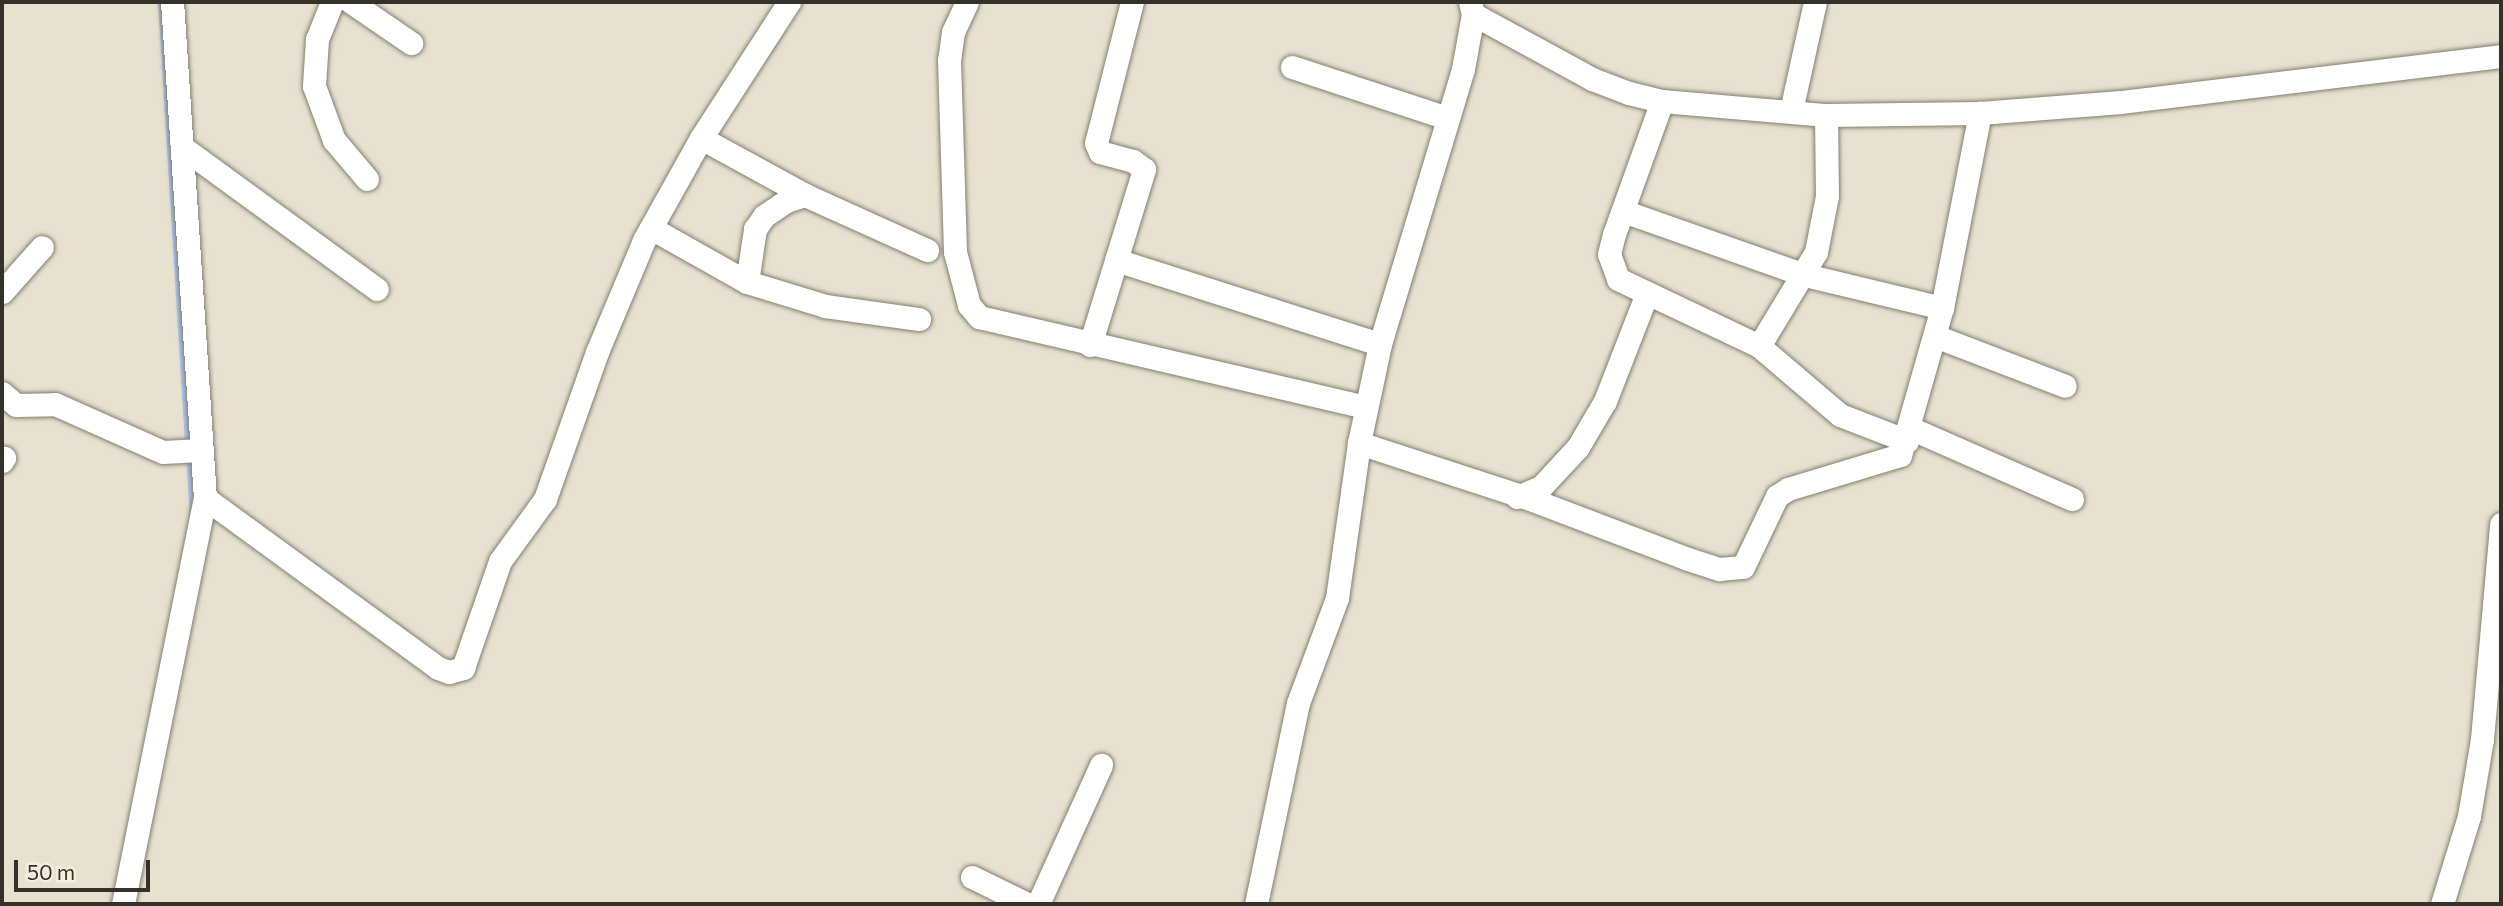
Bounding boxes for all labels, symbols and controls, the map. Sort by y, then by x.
scale bar [18,846,154,890]
text: 50 m [27,859,75,884]

